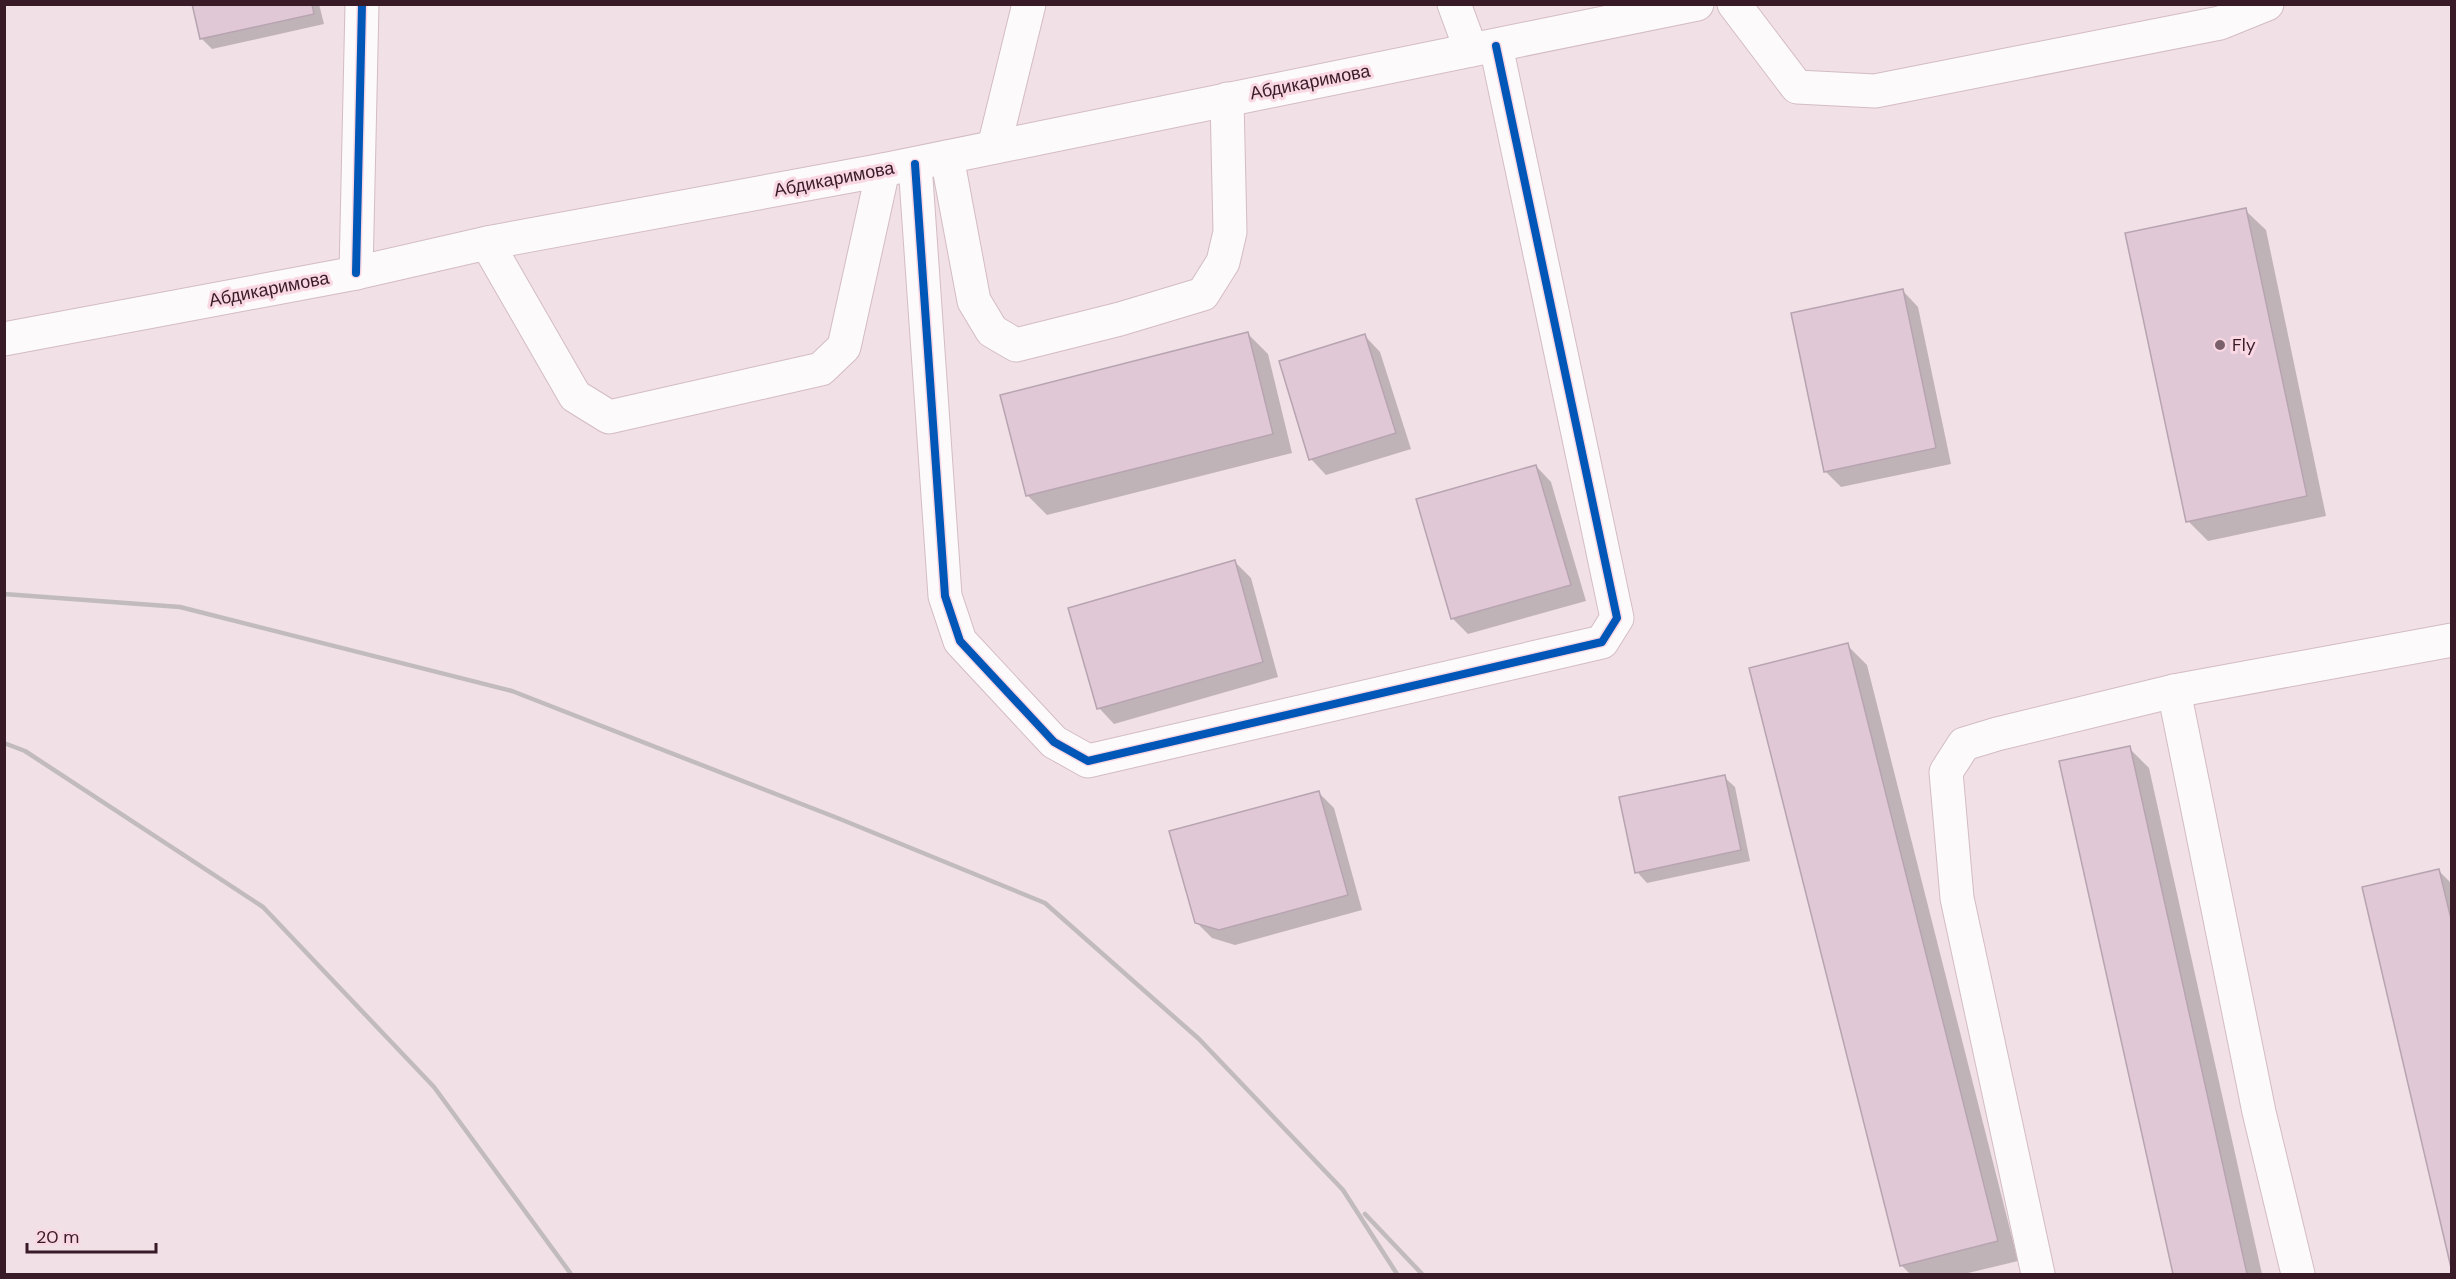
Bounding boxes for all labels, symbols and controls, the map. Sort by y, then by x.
street label: Абдикаримова [1248,58,1373,105]
street label: Абдикаримова [772,155,897,202]
street label: Абдикаримова [207,265,332,312]
place label: Fly [2232,333,2256,357]
marker: Fly [2213,338,2227,352]
scale bar [27,1216,156,1254]
text: 20 m [36,1225,79,1249]

